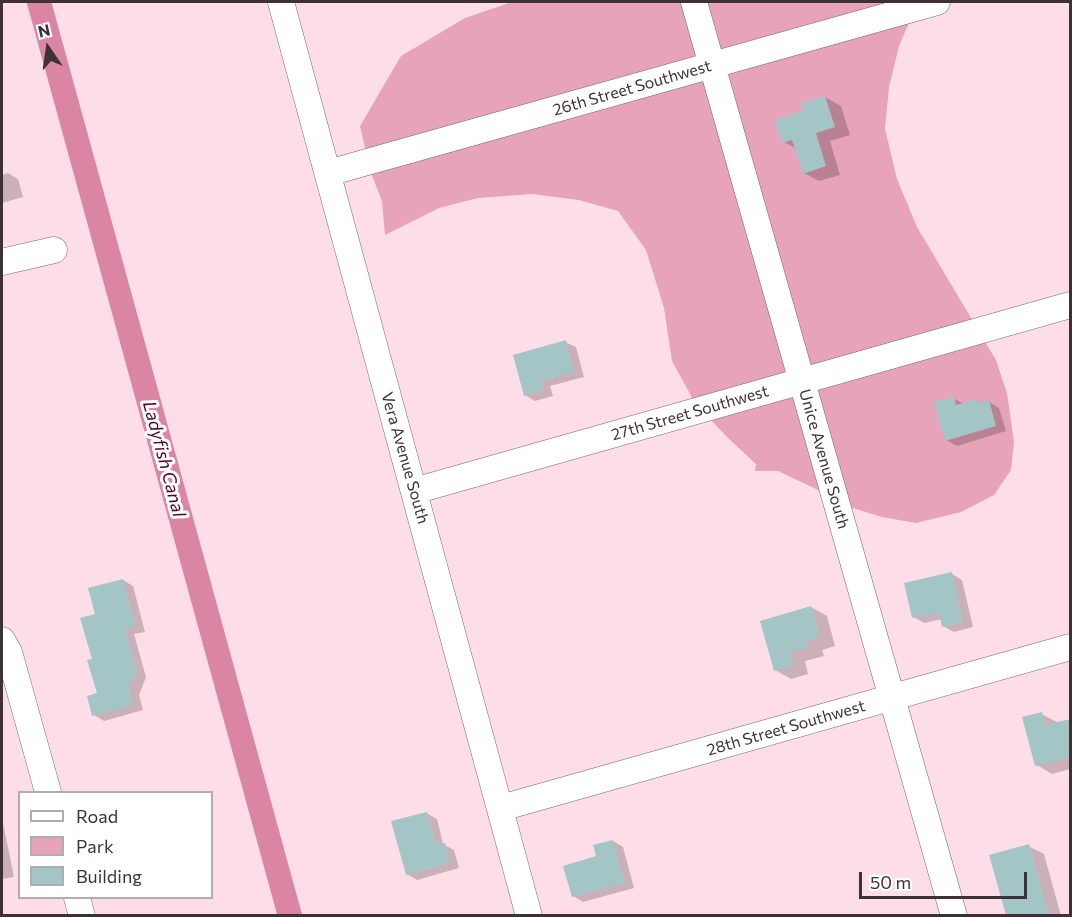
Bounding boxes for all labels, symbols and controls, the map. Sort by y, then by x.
north arrow [18,18,78,78]
text: N [36,19,52,41]
street label: 26th Street Southwest [551,56,713,120]
street label: 27th Street Southwest [609,381,771,445]
street label: Unice Avenue South [795,387,853,531]
street label: Vera Avenue South [377,390,433,526]
water label: Ladyfish Canal [138,399,190,519]
street label: 28th Street Southwest [705,696,867,760]
legend [18,791,213,899]
text: Road [76,805,118,827]
text: Park [76,835,114,857]
scale bar [862,860,1030,898]
text: Building [76,865,142,887]
text: 50 m [870,871,911,893]

